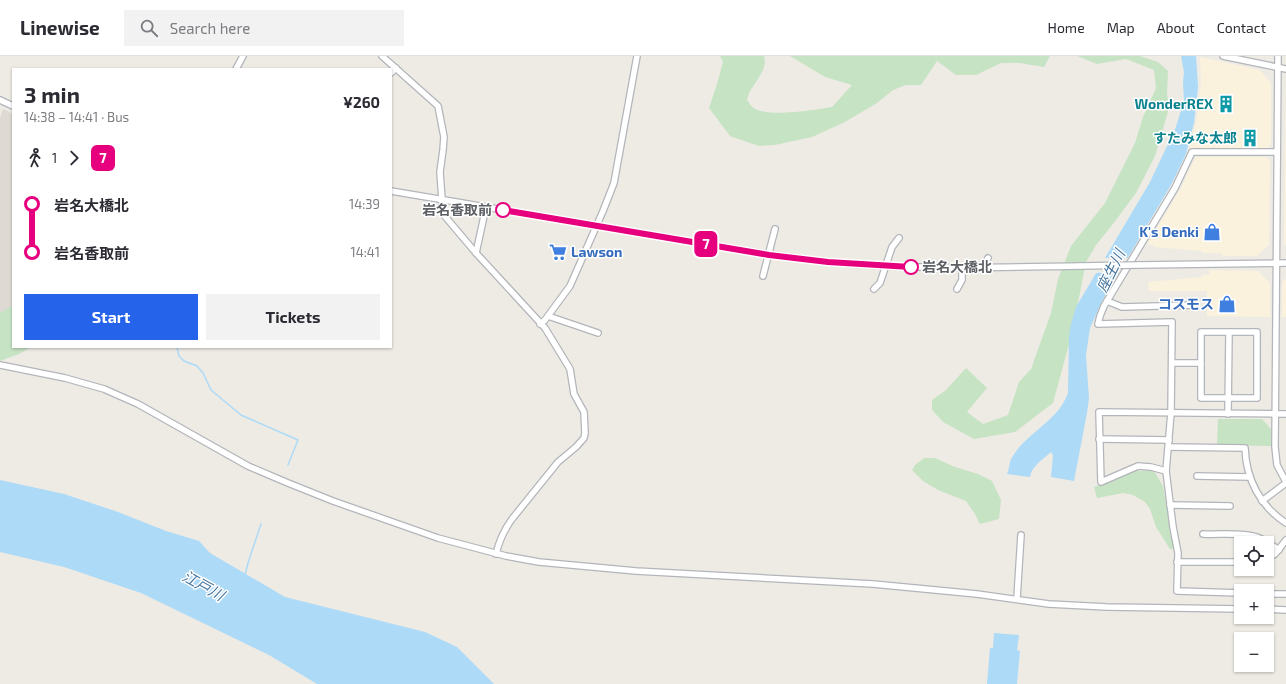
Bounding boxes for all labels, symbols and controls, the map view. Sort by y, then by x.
search box [124,10,404,46]
text: Linewise [20,16,100,39]
icon: search [138,17,160,39]
text: Search here [170,19,250,37]
text: Home [1048,19,1085,36]
text: Map [1107,19,1135,36]
text: About [1157,19,1195,36]
text: Contact [1217,19,1266,36]
text: 3 min [24,81,80,107]
text: ¥260 [343,93,380,111]
building icon: WonderREX [1216,94,1236,114]
place label: WonderREX [1134,95,1213,112]
text: 14:38 – 14:41 · Bus [24,109,129,125]
building icon: すたみな太郎 [1240,128,1260,148]
place label: すたみな太郎 [1153,129,1237,146]
icon: walk [24,147,46,169]
icon: forward [63,147,85,169]
text: 7 [99,149,107,166]
text: 1 [52,150,57,166]
text: 岩名大橋北 [54,196,129,214]
text: 14:39 [349,196,380,212]
place label: 岩名香取前 [422,201,492,218]
marker: 岩名香取前 [495,202,511,218]
shop icon: K's Denki [1202,222,1222,242]
place label: K's Denki [1139,223,1199,240]
line badge: 7 [693,231,719,257]
text: 7 [702,235,710,252]
supermarket icon: Lawson [548,242,568,262]
place label: Lawson [571,243,623,260]
text: 岩名香取前 [54,244,129,262]
text: 14:41 [351,244,380,260]
water label: 座生川 [1092,245,1129,295]
place label: 岩名大橋北 [922,258,992,275]
marker: 岩名大橋北 [903,259,919,275]
button: Start [24,294,198,340]
button: Tickets [206,294,380,340]
shop icon: コスモス [1217,294,1237,314]
place label: コスモス [1158,295,1214,312]
map controls [1234,536,1274,672]
button: locate [1234,536,1274,576]
water label: 江戸川 [179,566,229,605]
button: + [1234,584,1274,624]
button: − [1234,632,1274,672]

